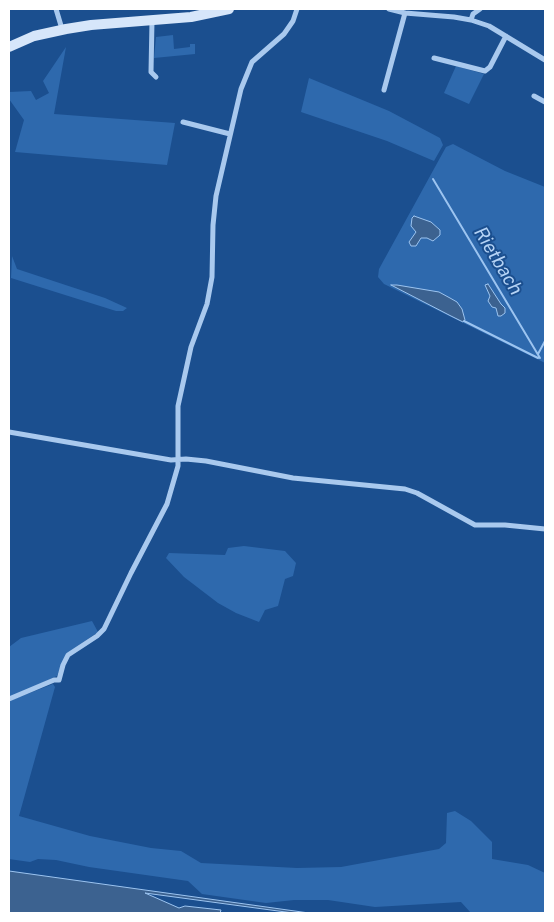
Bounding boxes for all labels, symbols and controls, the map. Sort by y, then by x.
water label: Rietbach [469,223,527,299]

